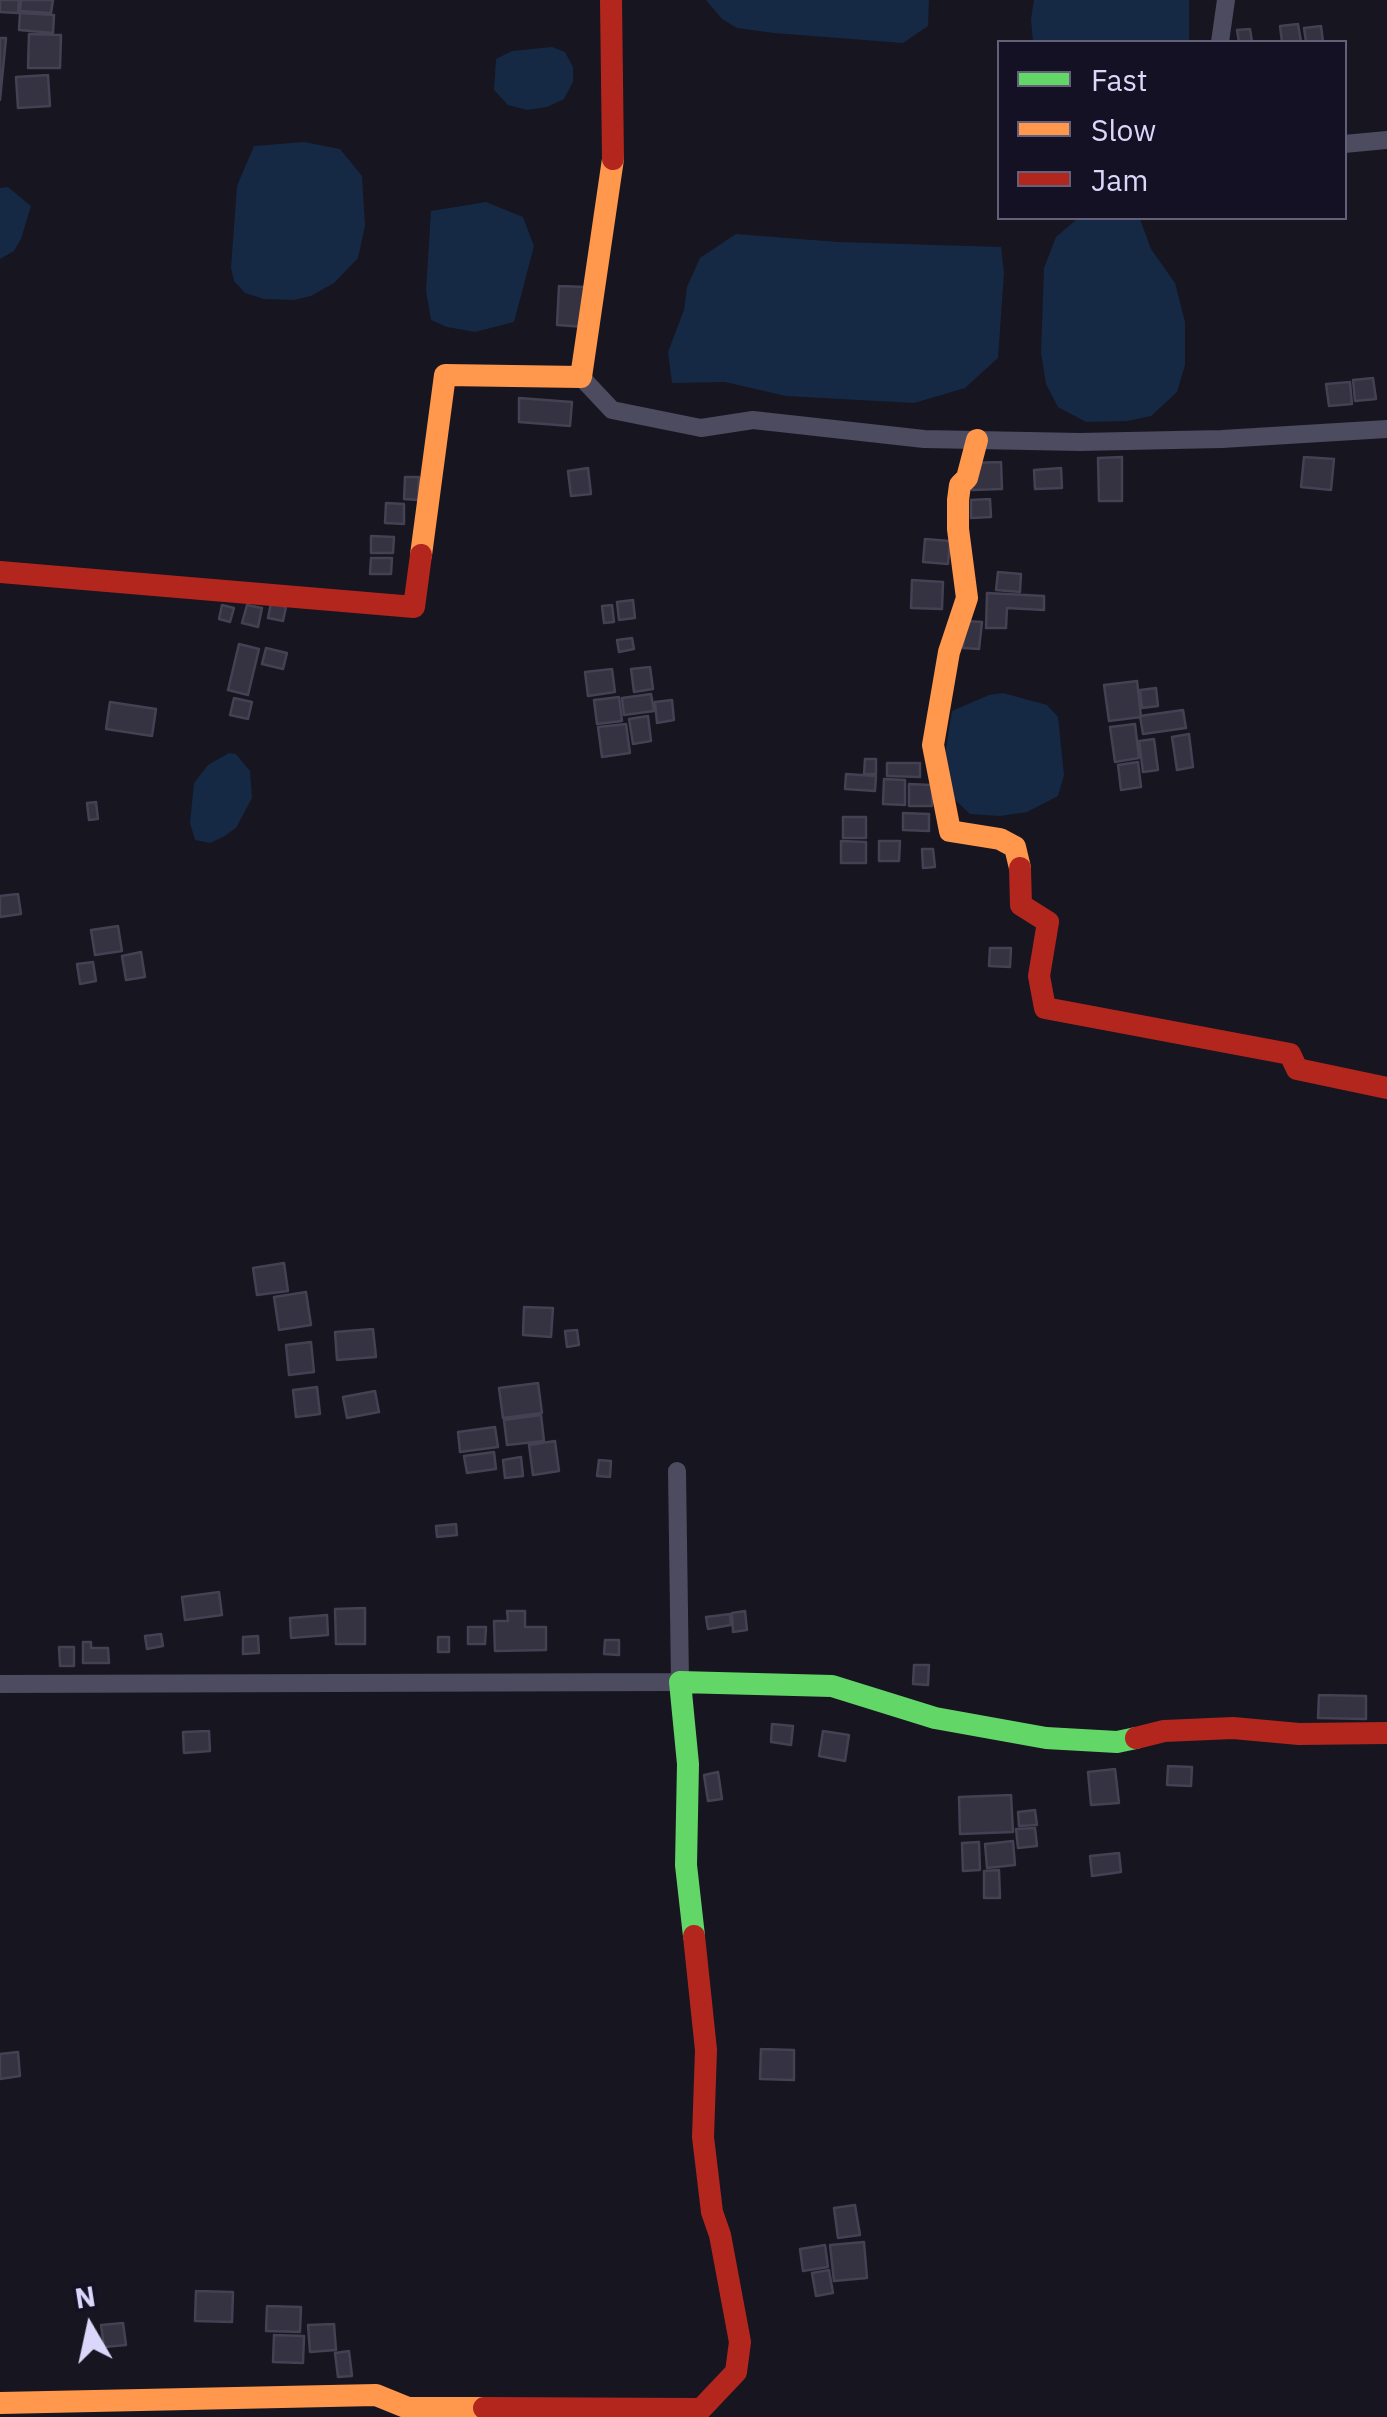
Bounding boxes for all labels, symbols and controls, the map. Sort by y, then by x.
legend [997,40,1347,220]
text: Fast [1091,60,1148,99]
text: Slow [1091,110,1156,149]
text: Jam [1091,160,1149,199]
north arrow [40,2277,140,2377]
text: N [72,2277,98,2317]

